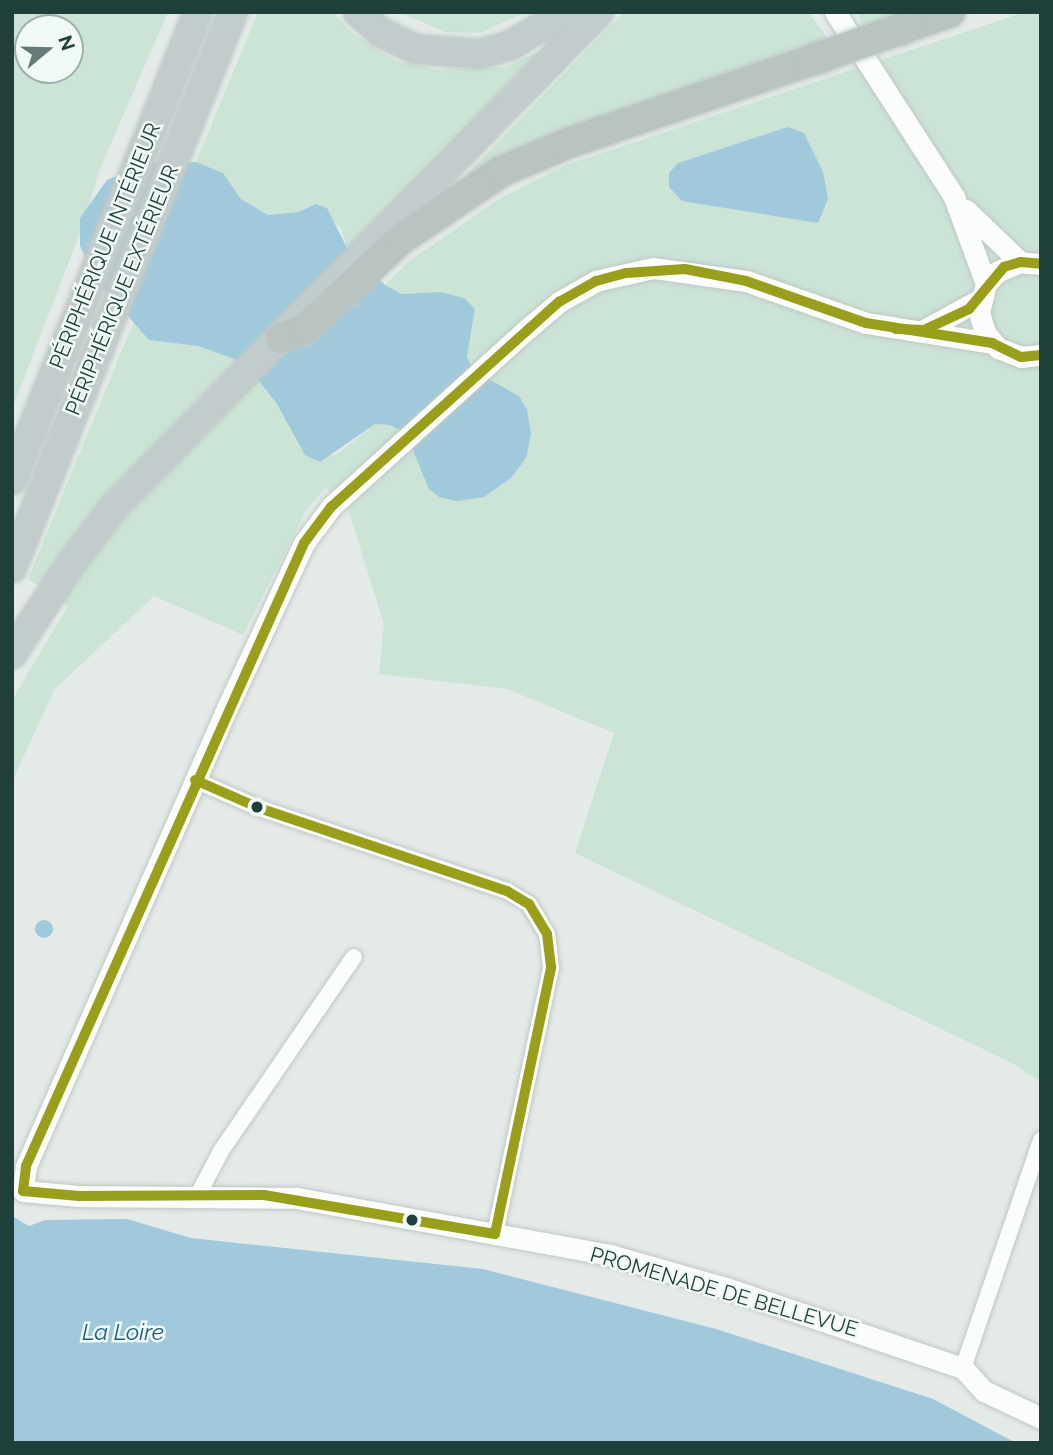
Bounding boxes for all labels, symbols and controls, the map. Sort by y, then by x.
north arrow [14,14,84,84]
text: N [54,32,80,53]
street label: PÉRIPHÉRIQUE INTÉRIEUR [44,119,166,373]
street label: PÉRIPHÉRIQUE EXTÉRIEUR [60,161,184,419]
unlabelled marker [250,800,264,814]
unlabelled marker [405,1213,419,1227]
street label: PROMENADE DE BELLEVUE [587,1242,861,1342]
water label: La Loire [82,1318,164,1346]

